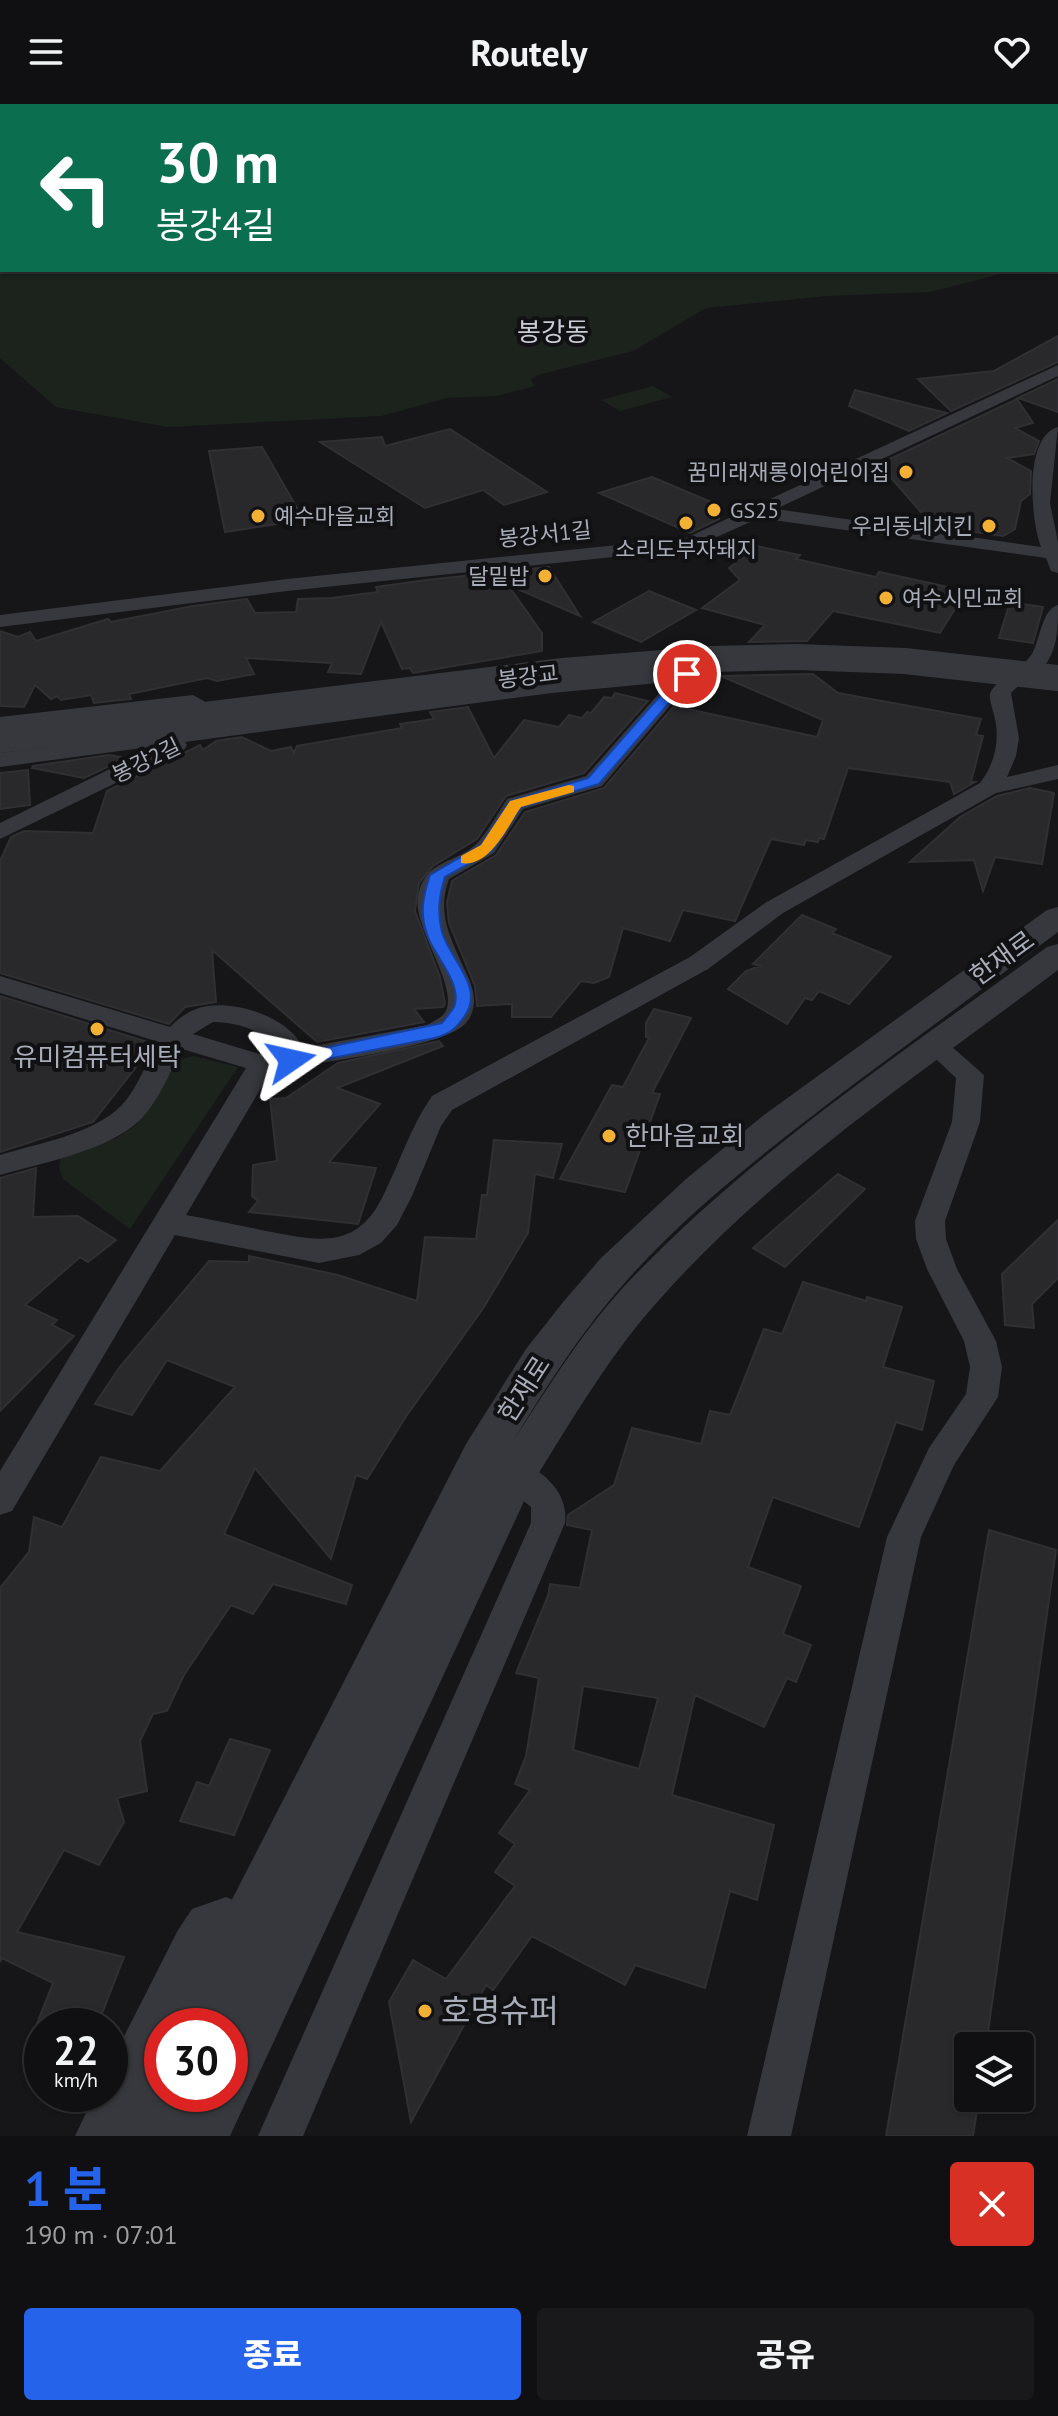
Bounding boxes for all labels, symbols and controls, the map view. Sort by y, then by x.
text: Routely [470,29,588,76]
icon: menu [24,30,68,74]
icon: heart [990,30,1034,74]
text: 30 m [156,126,279,198]
icon: left [24,136,128,240]
text: 봉강4길 [156,201,275,248]
district label: 봉강동 [517,315,589,348]
place label: 꿈미래재롱이어린이집 [688,458,890,486]
marker: 꿈미래재롱이어린이집 [897,463,915,481]
place label: GS25 [730,496,779,524]
marker: GS25 [705,501,723,519]
place label: 예수마을교회 [274,502,395,530]
marker: 예수마을교회 [249,507,267,525]
place label: 우리동네치킨 [852,512,973,540]
marker: 소리도부자돼지 [677,514,695,532]
street label: 봉강서1길 [497,515,593,553]
marker: 우리동네치킨 [980,517,998,535]
place label: 소리도부자돼지 [615,535,757,563]
place label: 달밑밥 [468,562,529,590]
marker: 달밑밥 [536,567,554,585]
place label: 여수시민교회 [902,584,1023,612]
marker: 여수시민교회 [877,589,895,607]
pin [653,640,721,708]
icon: arrive [665,652,709,696]
street label: 봉강교 [496,658,560,694]
street label: 봉강2길 [107,731,185,789]
street label: 한재로 [963,923,1040,992]
position arrow [249,1018,333,1102]
marker: 유미컴퓨터세탁 [88,1020,106,1038]
place label: 유미컴퓨터세탁 [13,1040,181,1073]
place label: 한마음교회 [625,1119,745,1152]
marker: 한마음교회 [600,1127,618,1145]
street label: 한재로 [490,1350,557,1428]
place label: 호명슈퍼 [441,1989,559,2031]
marker: 호명슈퍼 [416,2002,434,2020]
speed limit sign: 30 [144,2008,248,2112]
text: 22 [53,2024,99,2076]
map controls [954,2032,1034,2112]
button: layers [954,2032,1034,2112]
text: km/h [54,2067,98,2093]
text: 1 분 [24,2157,108,2219]
button: close [950,2162,1034,2246]
text: 190 m · 07:01 [24,2218,178,2251]
button: 종료 [24,2308,521,2400]
button: 공유 [537,2308,1034,2400]

